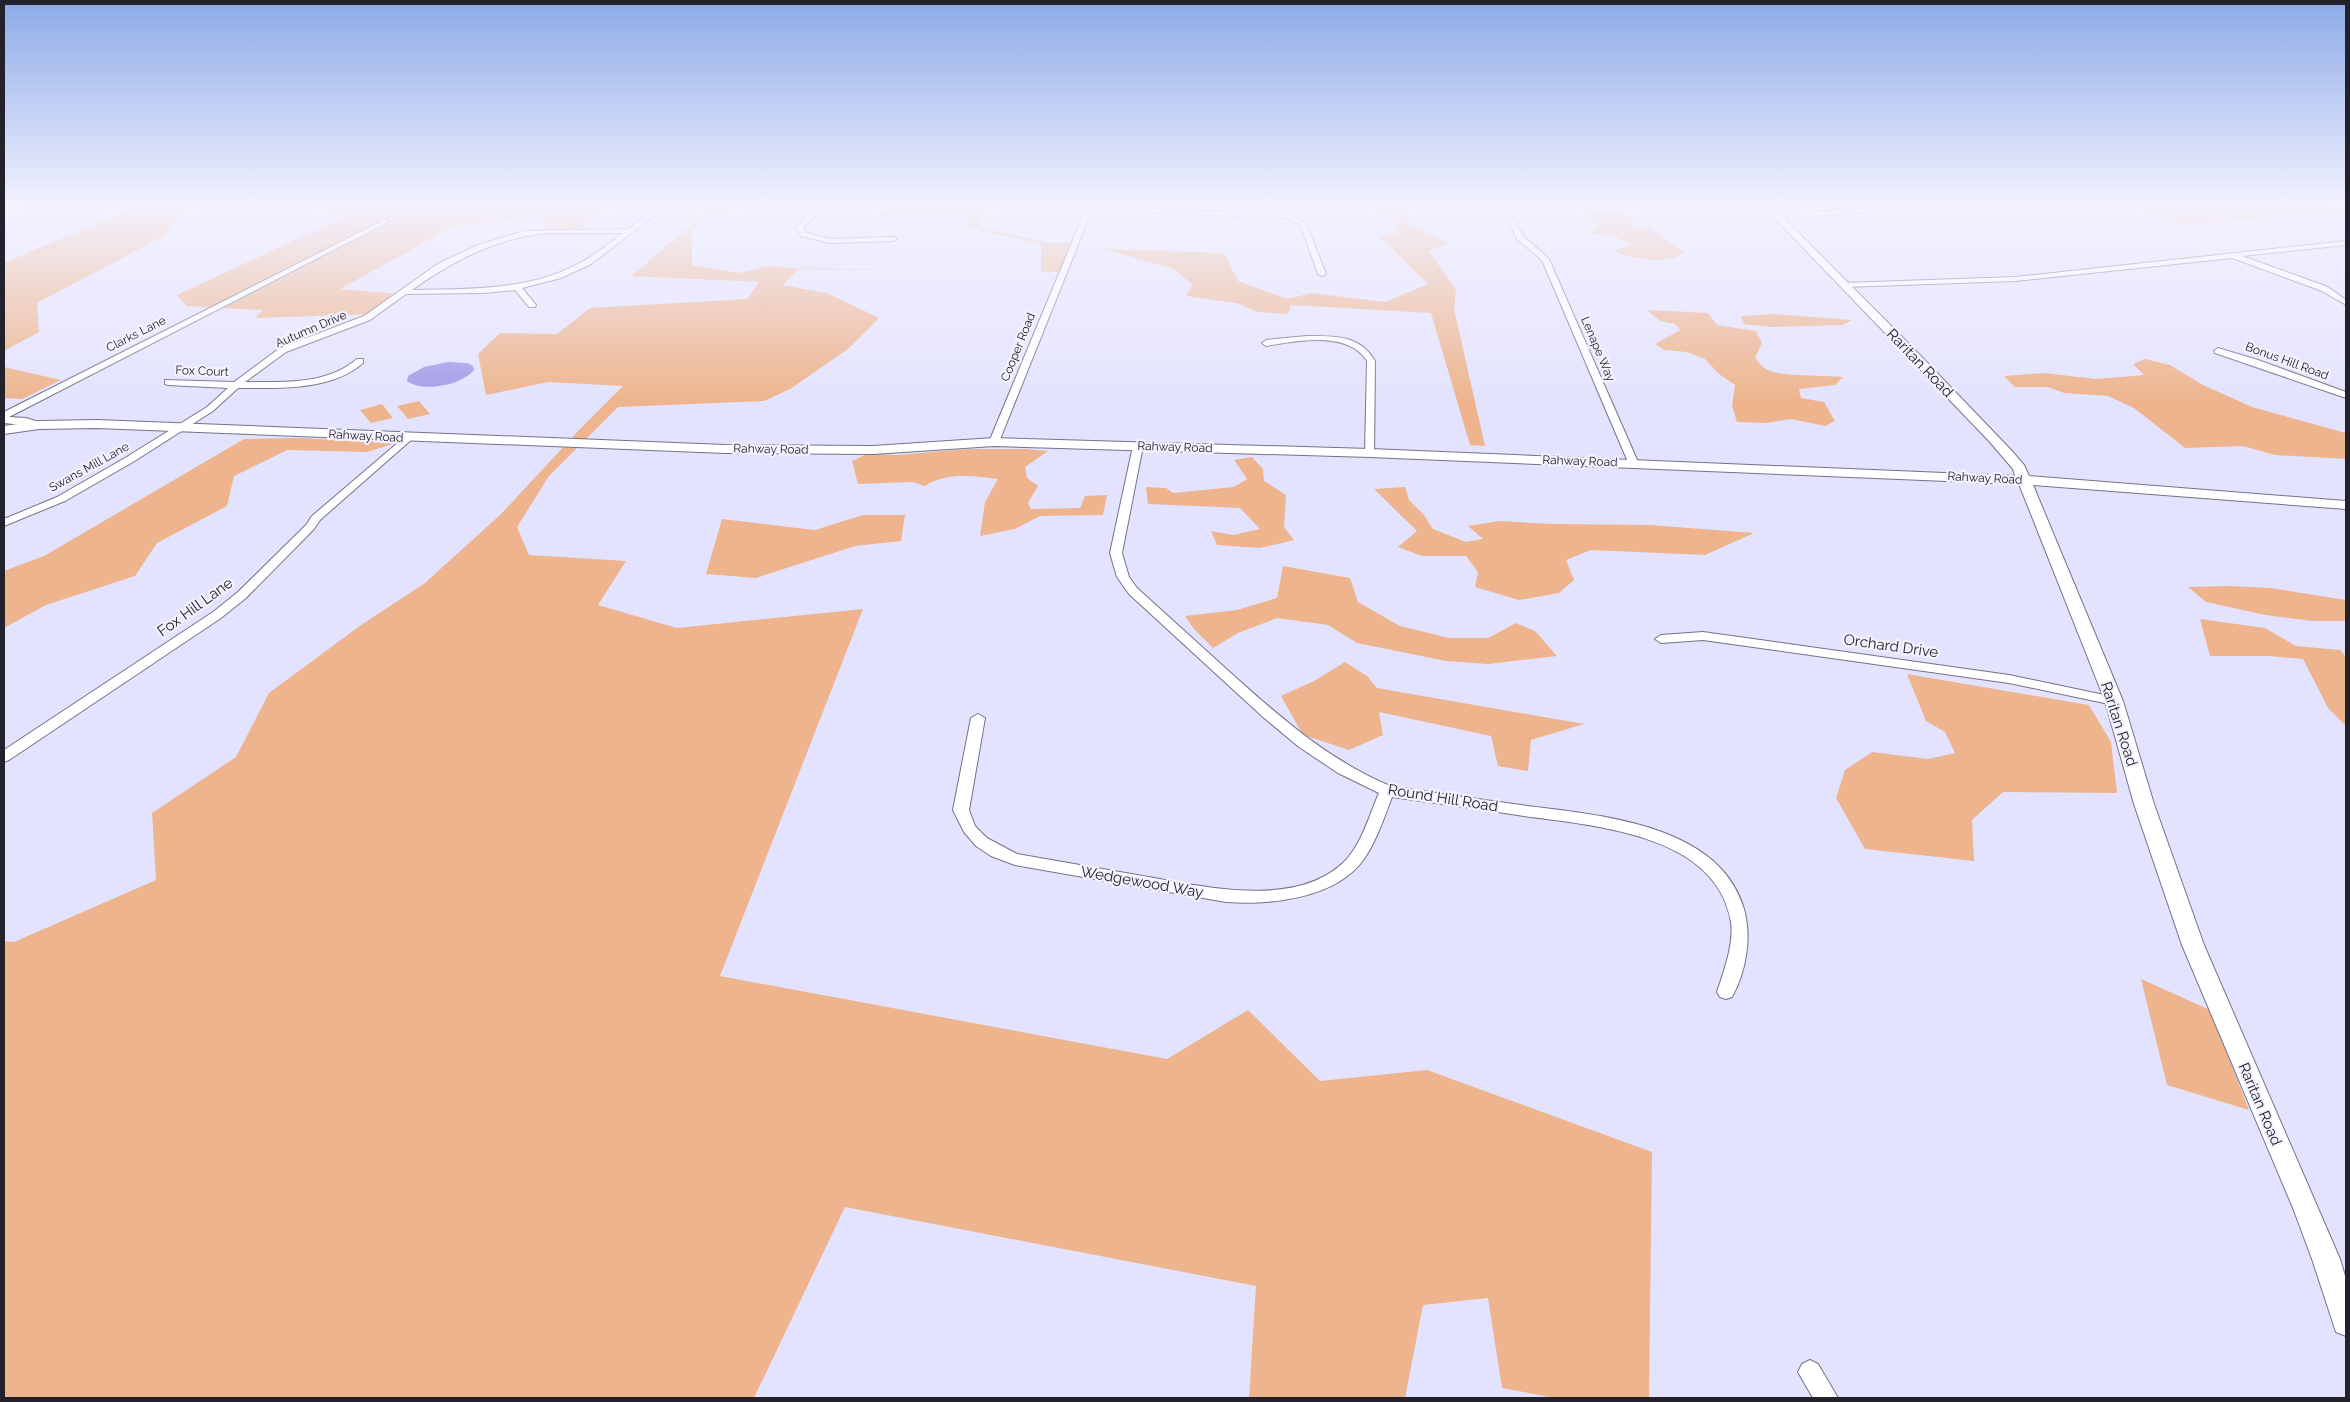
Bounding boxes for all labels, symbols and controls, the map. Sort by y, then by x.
street label: Autumn Drive [273,308,349,350]
street label: Cooper Road [998,311,1038,383]
street label: Clarks Lane [104,313,168,355]
street label: Lenape Way [1578,314,1618,384]
street label: Raritan Road [1883,325,1957,401]
street label: Bonus Hill Road [2243,339,2331,383]
street label: Fox Court [175,363,229,379]
street label: Rahway Road [328,427,404,445]
street label: Swans Mill Lane [47,439,131,495]
street label: Rahway Road [1137,439,1213,455]
street label: Rahway Road [733,441,809,457]
street label: Rahway Road [1542,453,1618,469]
street label: Rahway Road [1947,469,2023,487]
street label: Fox Hill Lane [154,574,236,640]
street label: Orchard Drive [1843,630,1940,662]
street label: Raritan Road [2097,679,2141,769]
street label: Round Hill Road [1387,780,1499,816]
street label: Wedgewood Way [1079,862,1205,902]
street label: Raritan Road [2234,1060,2286,1148]

